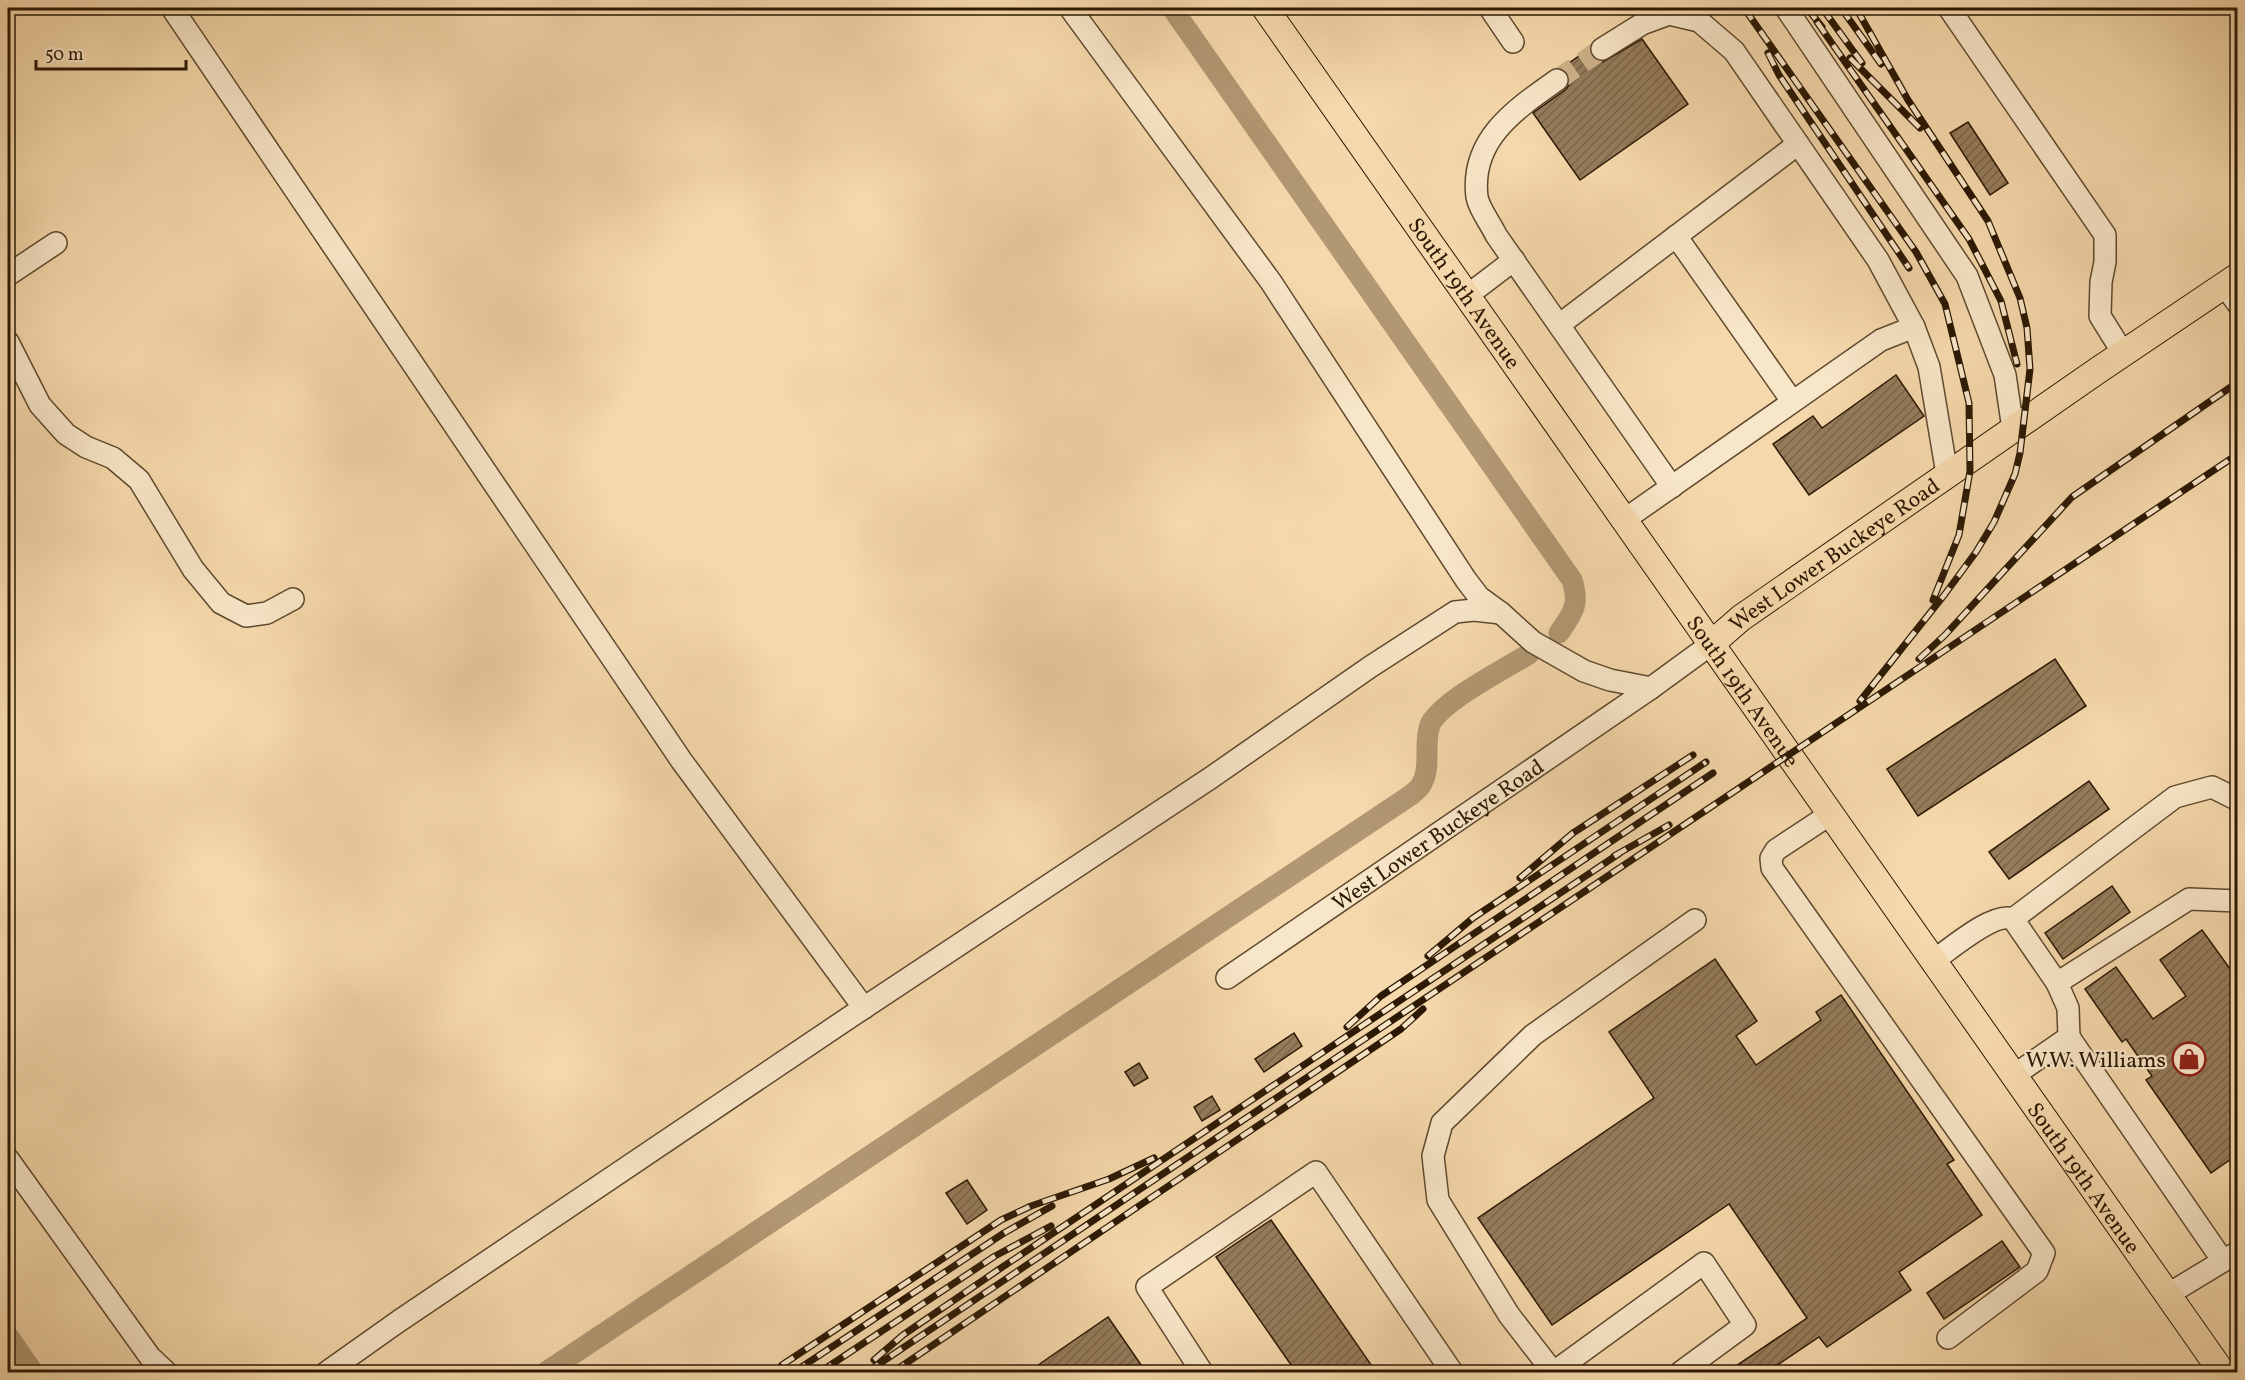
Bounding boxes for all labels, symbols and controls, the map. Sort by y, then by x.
scale bar [36,33,186,71]
text: 50 m [45,43,84,68]
street label: South 19th Avenue [1399,212,1527,376]
street label: West Lower Buckeye Road [1723,472,1947,640]
street label: South 19th Avenue [1678,610,1805,775]
street label: West Lower Buckeye Road [1327,753,1551,920]
shop icon: W.W. Williams [2171,1041,2207,1077]
place label: W.W. Williams [2026,1046,2166,1077]
street label: South 19th Avenue [2018,1097,2147,1261]

